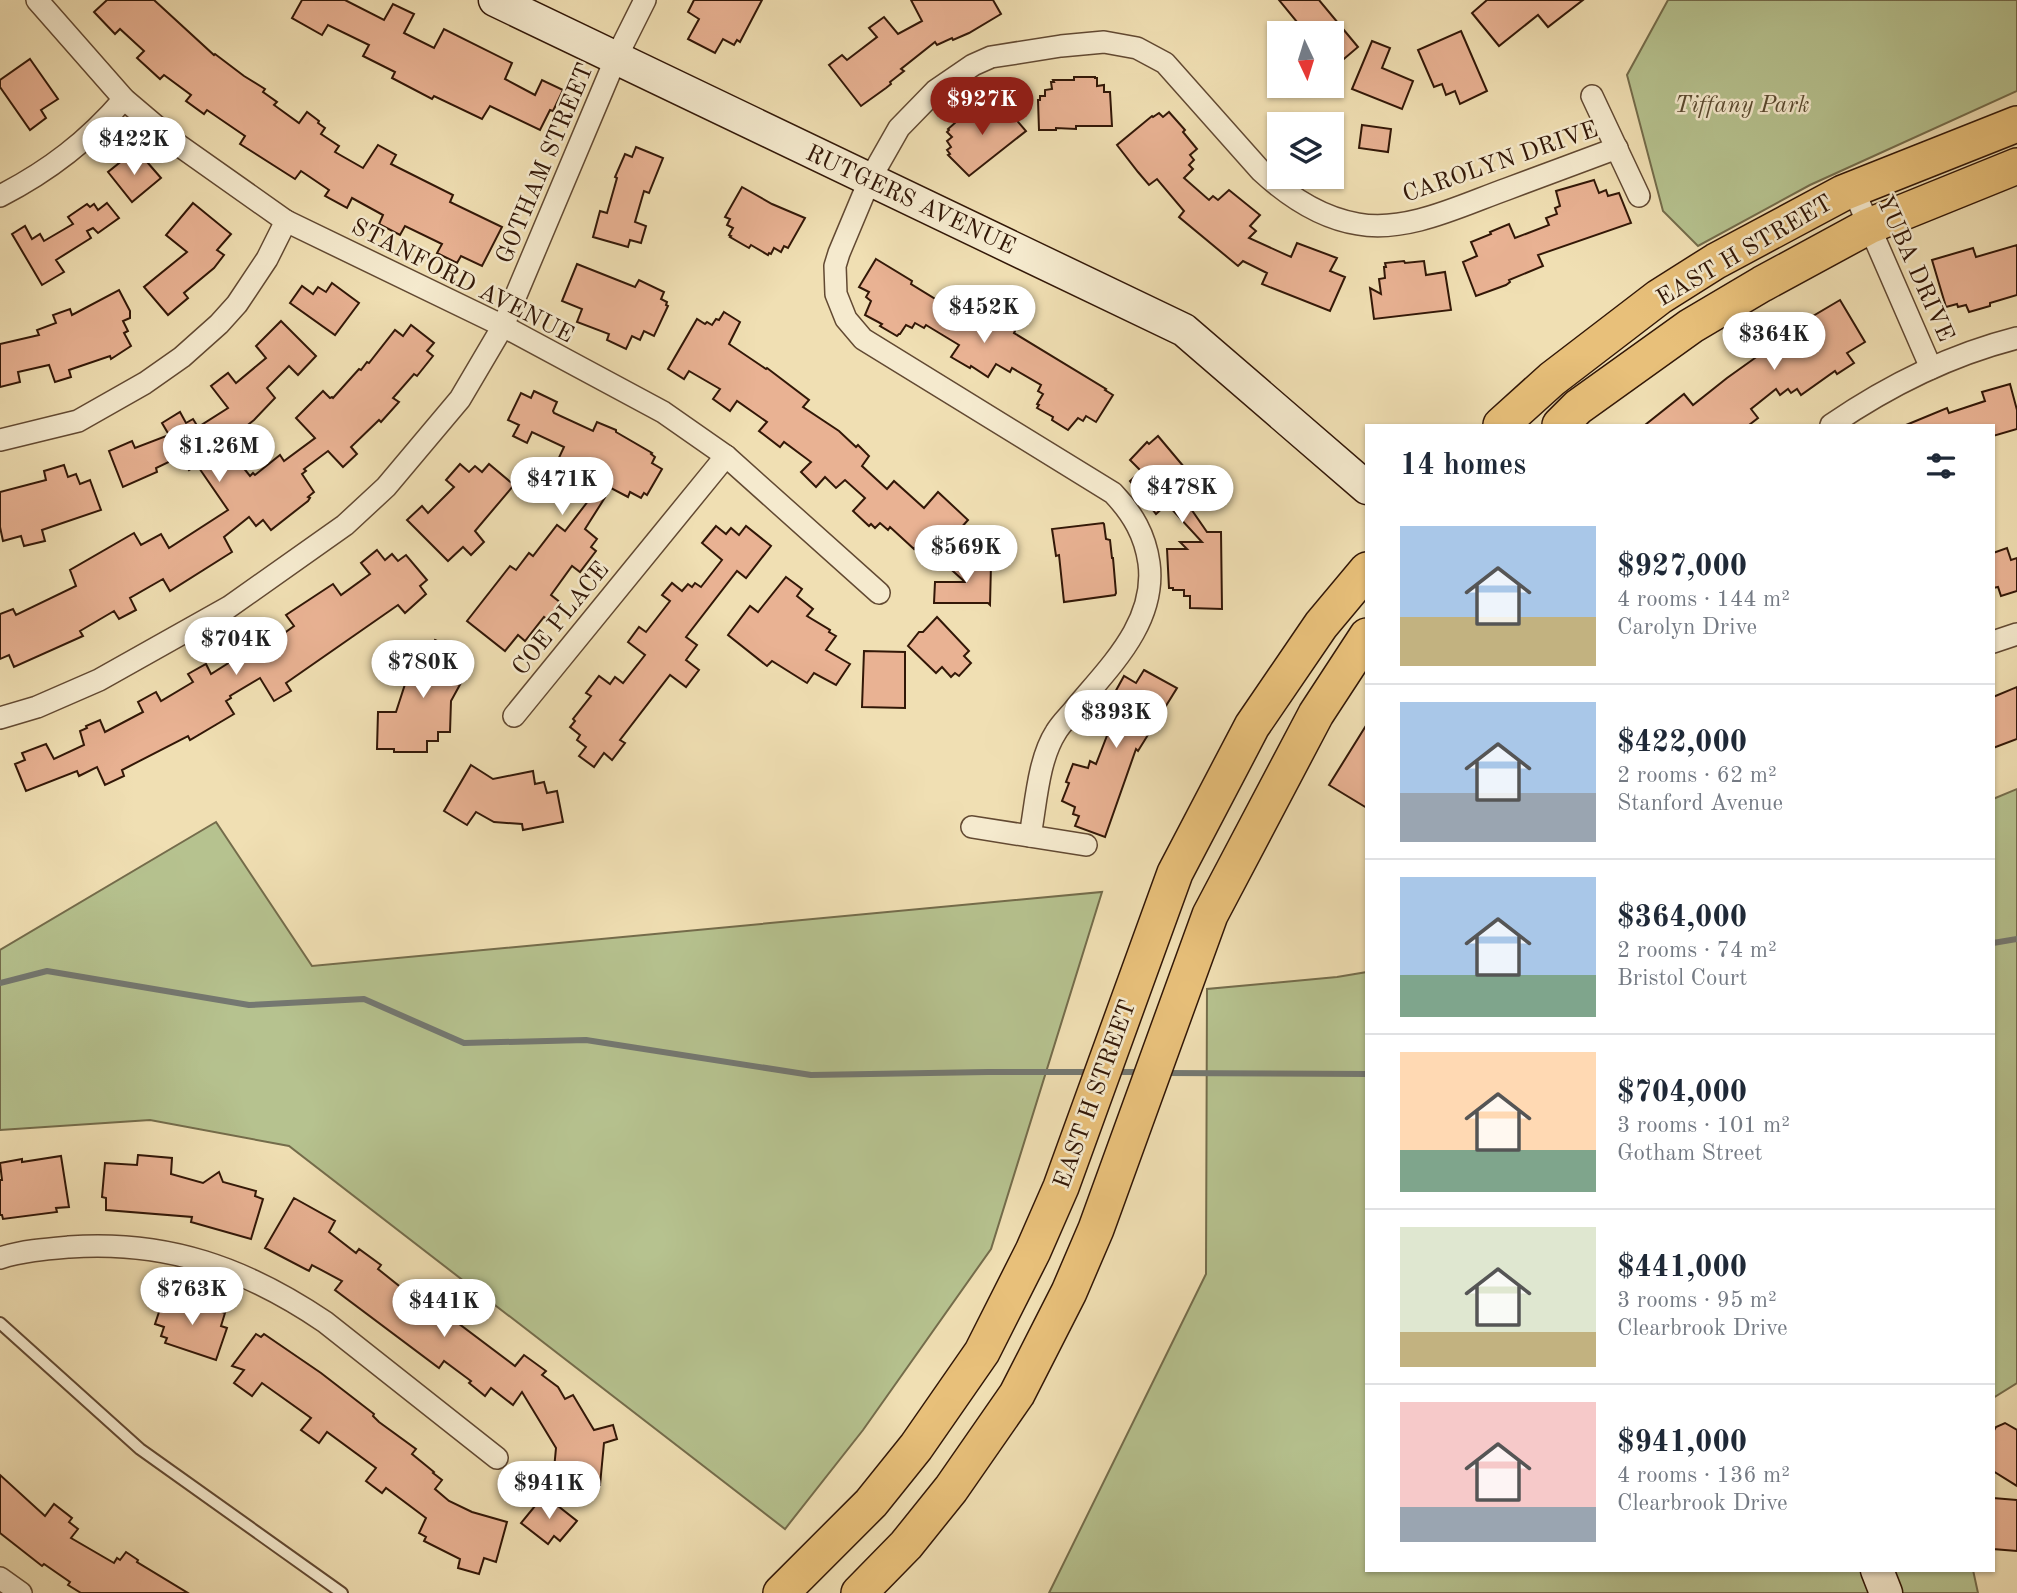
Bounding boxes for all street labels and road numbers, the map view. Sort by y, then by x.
street label: GOTHAM STREET [493,60,599,267]
street label: CAROLYN DRIVE [1400,118,1601,208]
street label: RUTGERS AVENUE [802,142,1019,260]
street label: EAST H STREET [1653,192,1837,312]
street label: YUBA DRIVE [1871,192,1957,346]
street label: STANFORD AVENUE [347,215,577,348]
street label: COE PLACE [509,558,614,681]
street label: EAST H STREET [1051,997,1141,1192]

